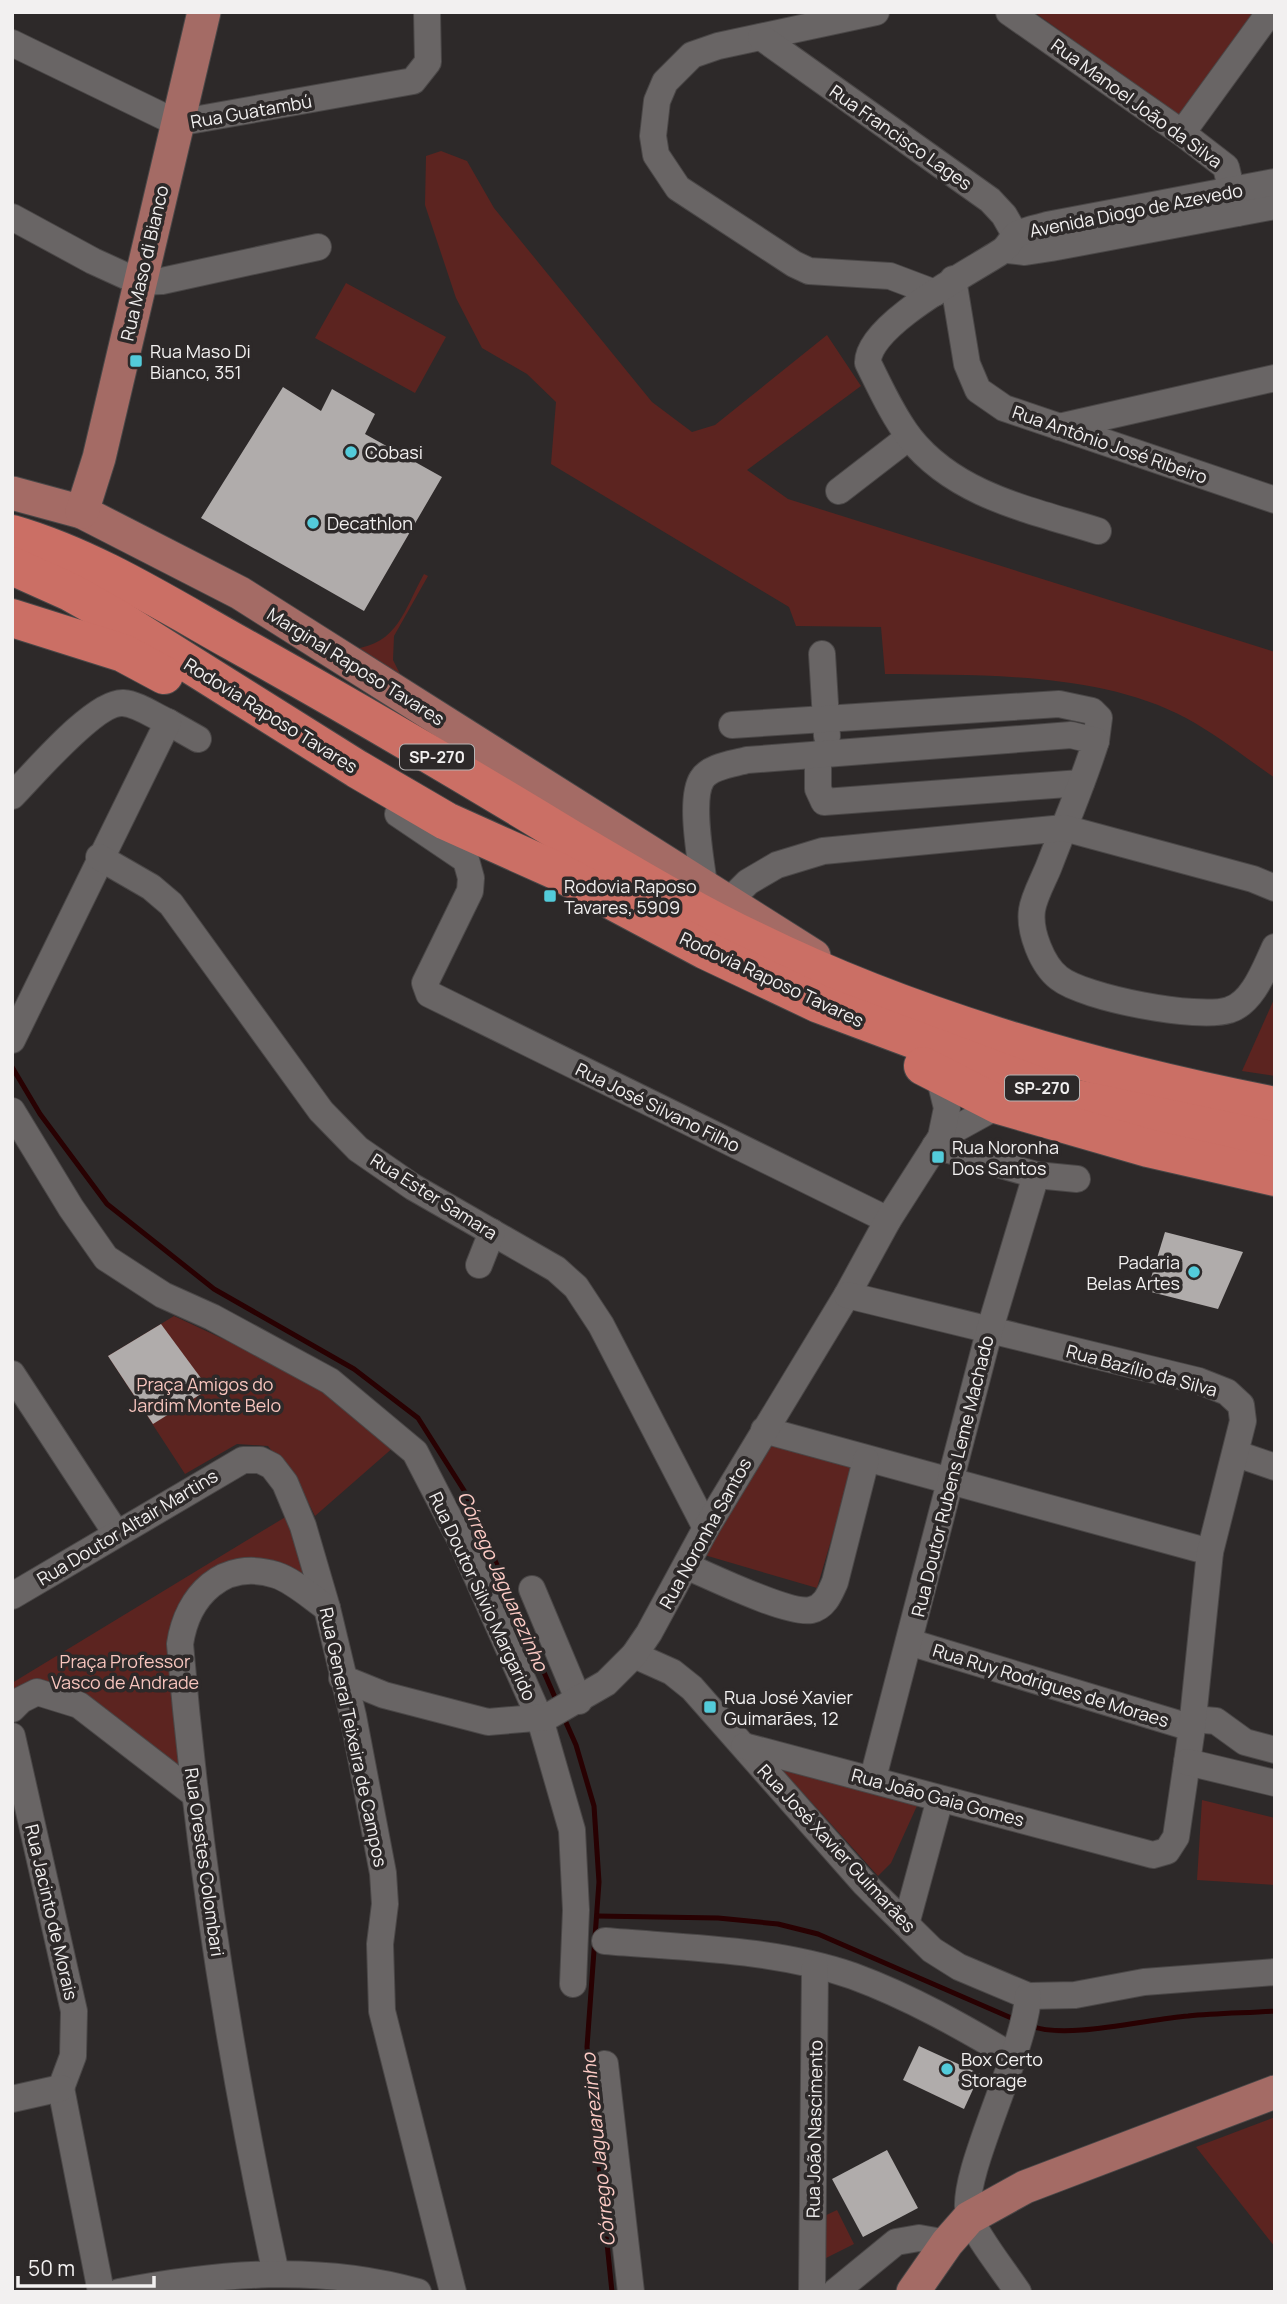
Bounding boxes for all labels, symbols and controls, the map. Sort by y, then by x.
street label: Rua Manoel João da Silva [1047,33,1227,173]
street label: Rua Francisco Lages [825,79,977,195]
street label: Rua Guatambú [188,89,314,133]
street label: Avenida Diogo de Azevedo [1027,178,1245,242]
street label: Rua Maso di Bianco [114,183,174,343]
place label: Rua Maso Di Bianco, 351 [150,339,251,384]
marker: Rua Maso Di Bianco, 351 [128,353,144,369]
street label: Rua Antônio José Ribeiro [1009,399,1211,489]
place label: Cobasi [365,440,423,464]
marker: Cobasi [343,444,359,460]
place label: Decathlon [327,511,413,535]
marker: Decathlon [305,515,321,531]
street label: Marginal Raposo Tavares [263,602,449,730]
street label: Rodovia Raposo Tavares [180,652,362,778]
road number: SP-270 [400,744,474,770]
place label: Rodovia Raposo Tavares, 5909 [564,874,697,919]
marker: Rodovia Raposo Tavares, 5909 [542,888,558,904]
street label: Rodovia Raposo Tavares [676,926,868,1032]
street label: Rua José Silvano Filho [572,1057,744,1157]
road number: SP-270 [1005,1076,1079,1100]
place label: Rua Noronha Dos Santos [952,1135,1059,1180]
street label: Rua Ester Samara [366,1147,502,1245]
marker: Rua Noronha Dos Santos [930,1149,946,1165]
place label: Padaria Belas Artes [1086,1250,1180,1295]
marker: Padaria Belas Artes [1186,1264,1202,1280]
street label: Rua Doutor Rubens Leme Machado [905,1333,999,1619]
street label: Rua Bazílio da Silva [1064,1338,1220,1402]
park label: Praça Amigos do Jardim Monte Belo [129,1372,281,1417]
street label: Rua Noronha Santos [653,1453,757,1613]
street label: Rua Doutor Altair Martins [32,1463,222,1591]
water label: Córrego Jaguarezinho [452,1487,555,1677]
street label: Rua Doutor Silvio Margarido [424,1488,542,1704]
street label: Rua General Teixeira de Campos [315,1605,393,1869]
street label: Rua Ruy Rodrigues de Moraes [930,1638,1172,1732]
park label: Praça Professor Vasco de Andrade [51,1649,199,1694]
place label: Rua José Xavier Guimarães, 12 [724,1685,854,1730]
marker: Rua José Xavier Guimarães, 12 [702,1699,718,1715]
street label: Rua José Xavier Guimarães [753,1759,921,1937]
street label: Rua João Gaia Gomes [849,1762,1027,1832]
street label: Rua Orestes Colombari [180,1766,230,1958]
street label: Rua Jacinto de Morais [20,1822,84,2002]
street label: Rua João Nascimento [800,2040,828,2218]
place label: Box Certo Storage [961,2047,1043,2092]
water label: Córrego Jaguarezinho [575,2050,621,2248]
marker: Box Certo Storage [939,2061,955,2077]
scale bar [18,2244,154,2288]
text: 50 m [28,2254,75,2282]

